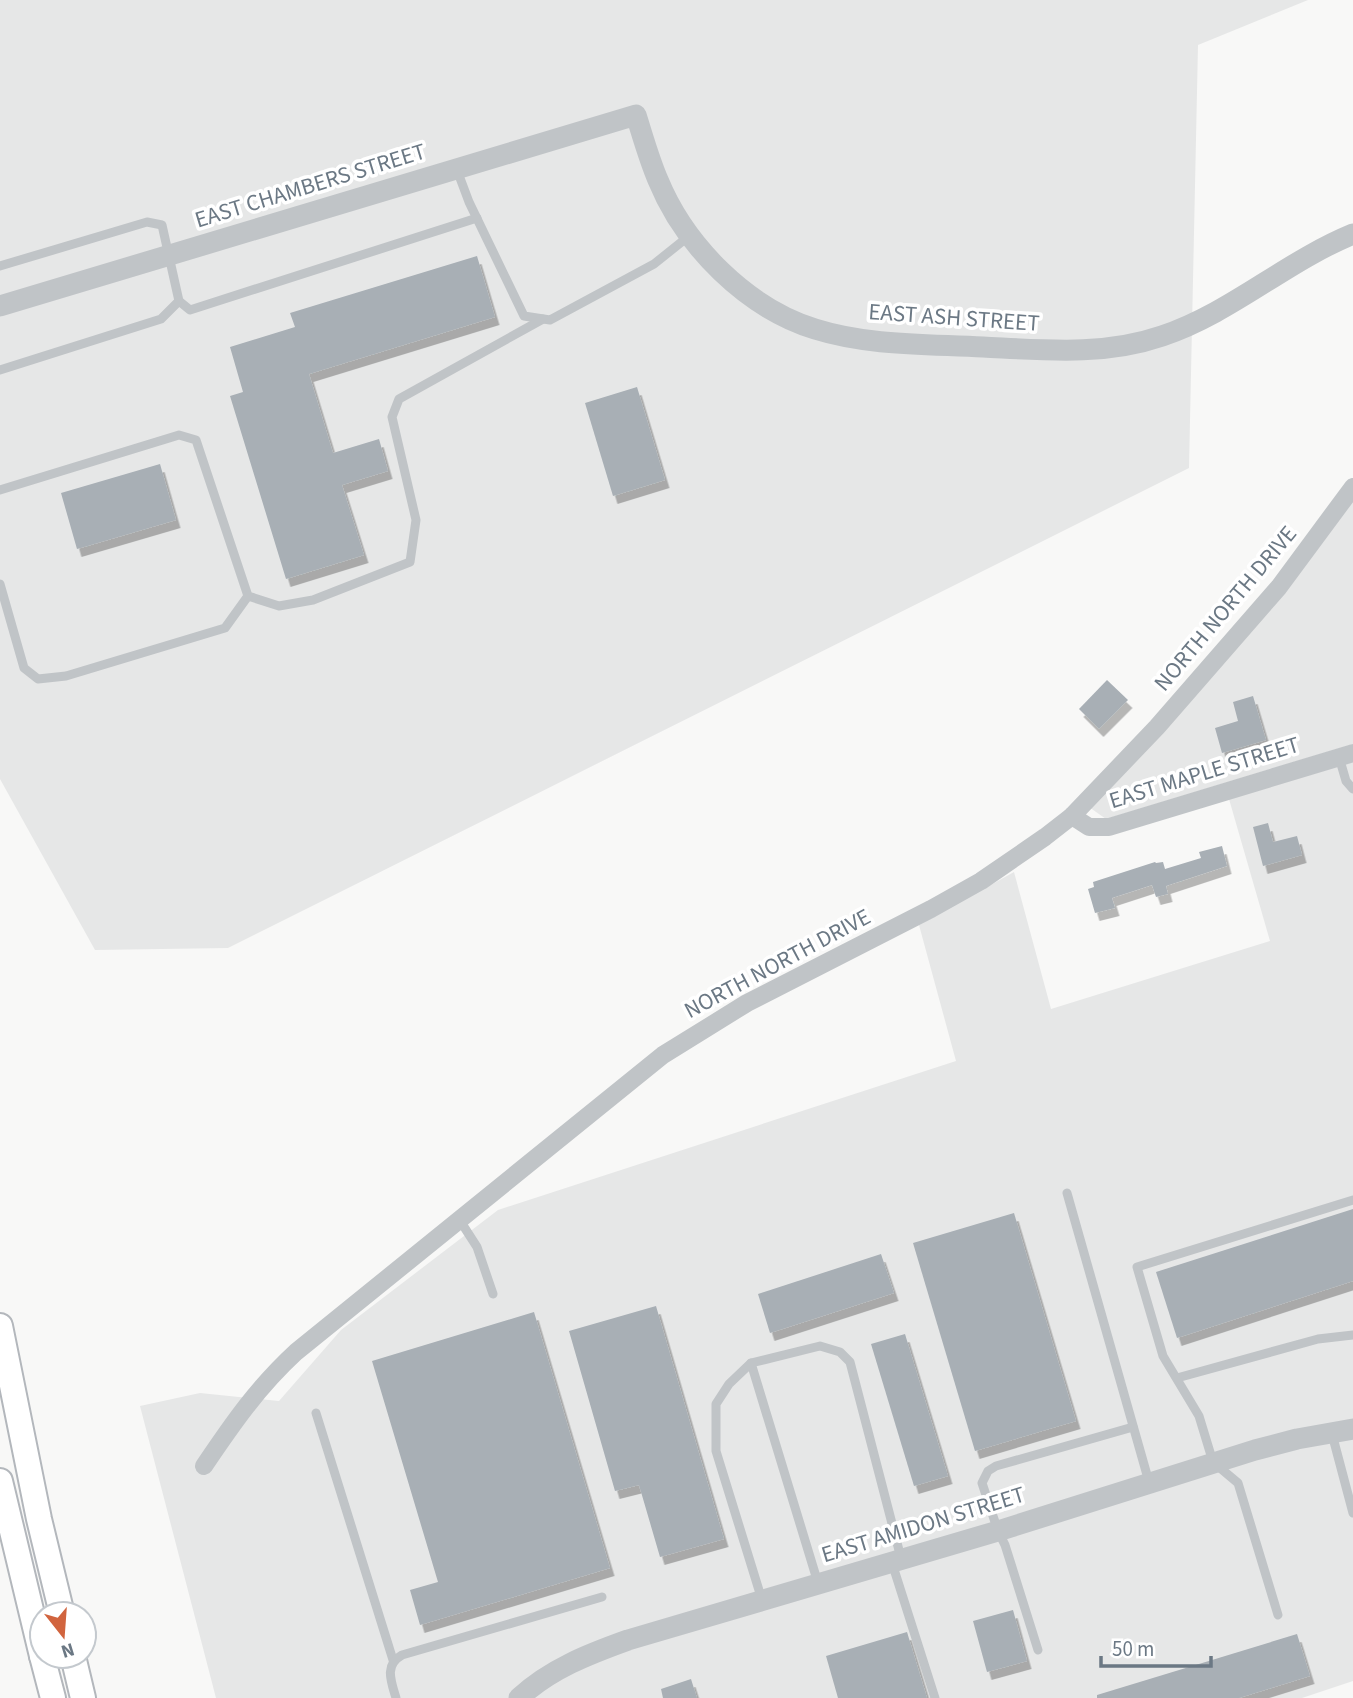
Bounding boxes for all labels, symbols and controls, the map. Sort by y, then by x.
street label: EAST CHAMBERS STREET [191,135,430,236]
street label: EAST ASH STREET [867,295,1041,340]
street label: NORTH NORTH DRIVE [1146,518,1305,698]
street label: EAST MAPLE STREET [1105,728,1303,817]
street label: NORTH NORTH DRIVE [678,900,876,1027]
street label: EAST AMIDON STREET [817,1478,1029,1571]
north arrow [28,1600,98,1670]
scale bar [1101,1624,1211,1668]
text: 50 m [1112,1634,1154,1664]
text: N [58,1635,78,1665]

